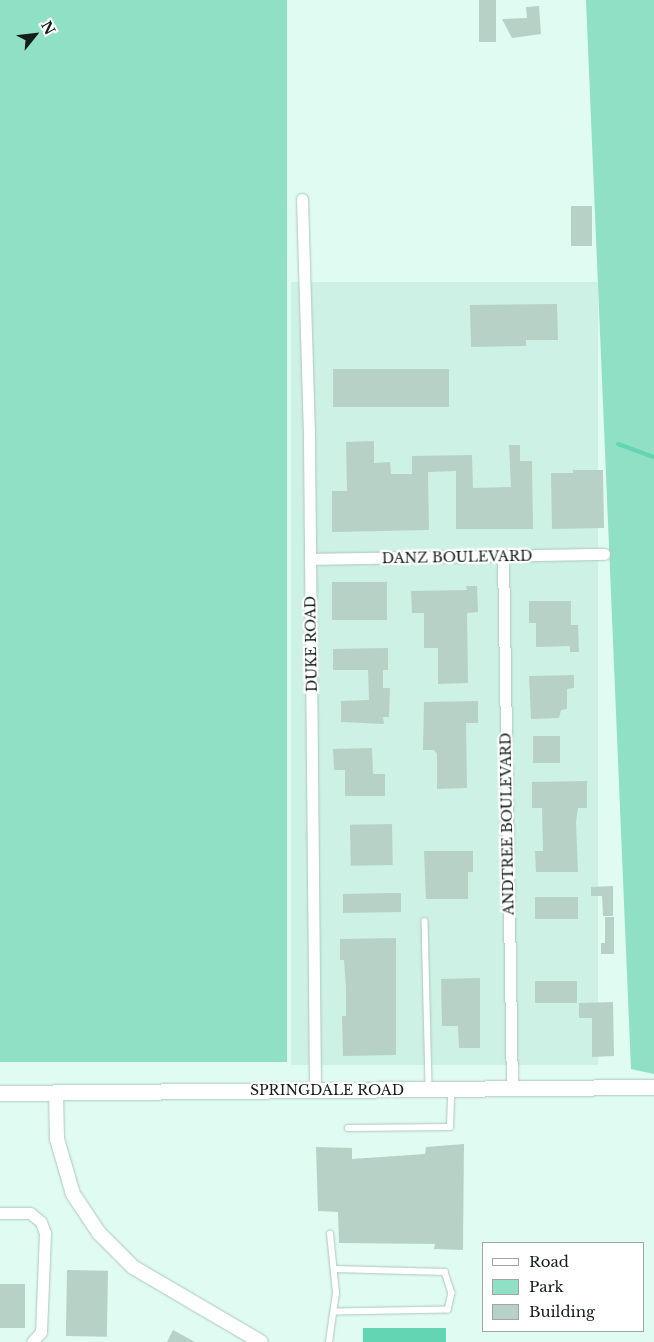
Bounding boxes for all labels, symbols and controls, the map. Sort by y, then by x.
north arrow [10,10,60,60]
text: N [37,18,59,38]
street label: DANZ BOULEVARD [382,547,532,567]
street label: DUKE ROAD [302,596,320,692]
street label: ANDTREE BOULEVARD [497,733,517,915]
street label: SPRINGDALE ROAD [250,1082,404,1098]
legend [482,1242,644,1332]
text: Road [529,1252,569,1271]
text: Park [529,1277,564,1296]
text: Building [529,1302,595,1321]

